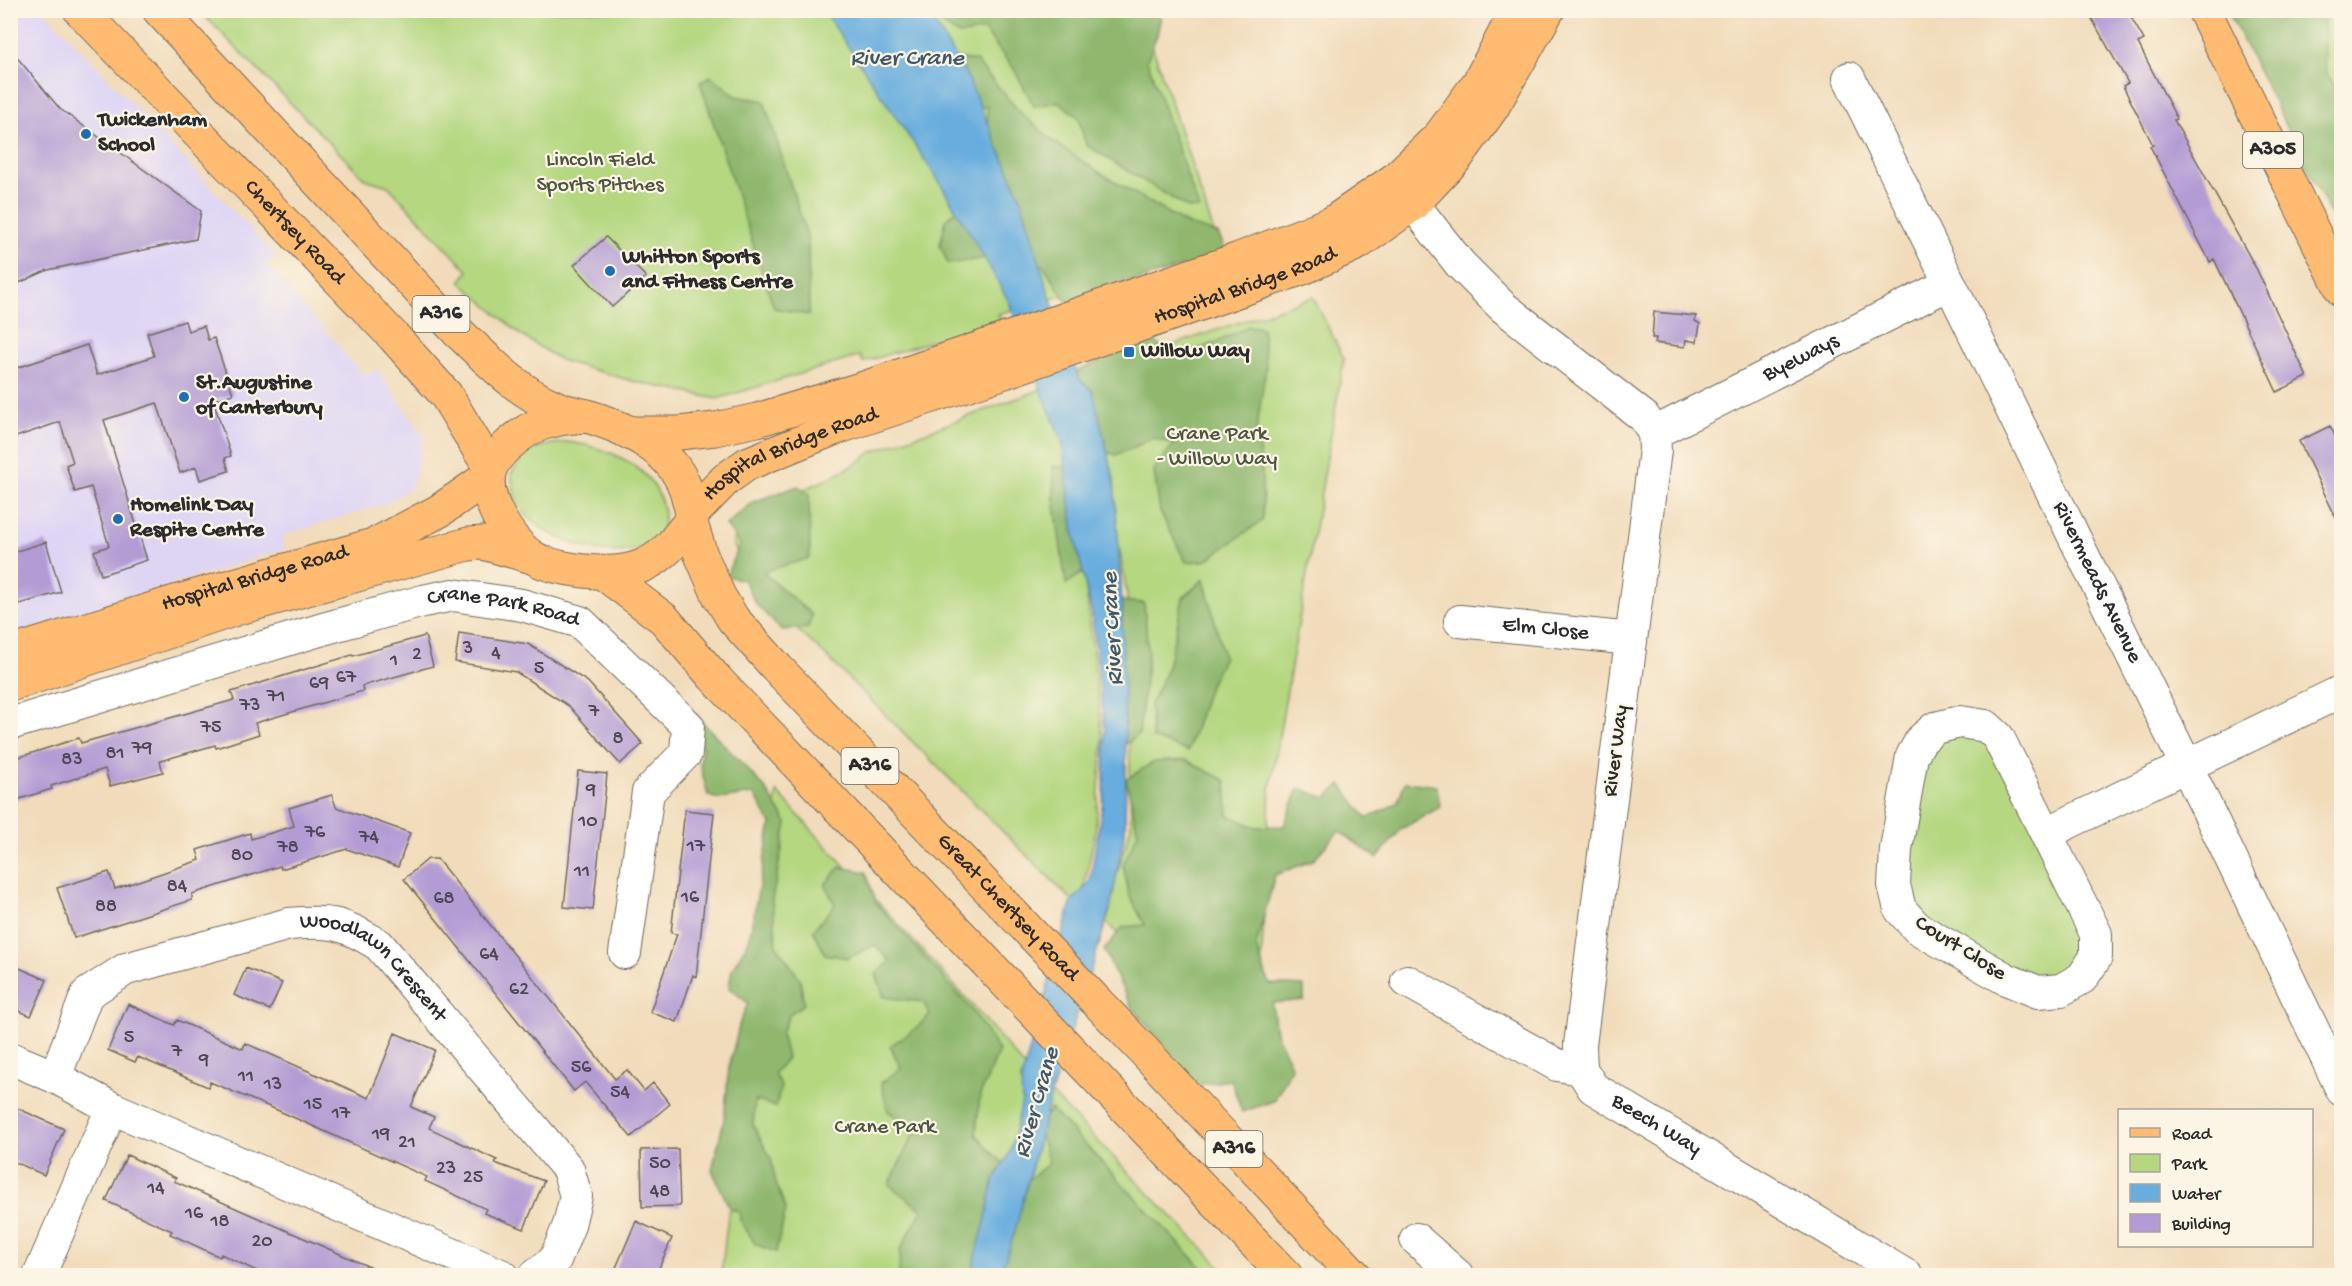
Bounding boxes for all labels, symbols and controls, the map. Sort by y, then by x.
water label: River Crane [850,45,965,74]
place label: Twickenham School [96,108,207,159]
marker: Twickenham School [79,127,93,141]
road number: A305 [2243,132,2303,168]
park label: Lincoln Field Sports Pitches [536,148,664,199]
street label: Chertsey Road [238,175,352,292]
street label: Hospital Bridge Road [1151,240,1343,332]
place label: Whitton Sports and Fitness Centre [621,245,794,296]
marker: Whitton Sports and Fitness Centre [603,264,617,278]
road number: A316 [412,296,470,332]
street label: Byeways [1758,328,1844,389]
place label: Willow Way [1140,339,1250,365]
marker: Willow Way [1122,345,1136,359]
place label: St.Augustine of Canterbury [195,371,323,422]
marker: St.Augustine of Canterbury [177,390,191,404]
street label: Hospital Bridge Road [698,401,884,508]
park label: Crane Park - Willow Way [1157,422,1278,473]
place label: Homelink Day Respite Centre [129,493,265,544]
street label: Rivermeads Avenue [2046,497,2147,668]
marker: Homelink Day Respite Centre [111,512,125,526]
street label: Hospital Bridge Road [159,539,353,618]
water label: River Crane [1096,570,1131,686]
street label: Crane Park Road [425,581,584,635]
street label: Elm Close [1501,613,1591,648]
house number: 3 [462,638,473,661]
house number: 4 [491,643,501,666]
house number: 2 [412,644,422,667]
house number: 1 [389,650,398,673]
house number: 5 [534,658,544,681]
house number: 67 [336,667,357,690]
house number: 69 [309,673,329,696]
house number: 71 [266,686,285,709]
house number: 73 [239,695,260,718]
house number: 7 [588,701,600,724]
street label: River Way [1598,704,1636,798]
house number: 75 [200,717,221,740]
house number: 8 [613,728,624,751]
house number: 79 [131,738,152,761]
house number: 81 [105,743,125,766]
road number: A316 [842,748,898,784]
house number: 83 [61,749,83,772]
house number: 9 [585,780,596,803]
house number: 10 [577,811,598,834]
house number: 76 [304,822,326,845]
house number: 74 [358,827,379,850]
street label: Great Chertsey Road [930,829,1085,989]
house number: 17 [686,836,706,859]
house number: 78 [276,837,299,860]
house number: 80 [231,845,253,868]
house number: 11 [573,861,590,884]
house number: 84 [167,876,188,899]
house number: 16 [680,887,700,910]
house number: 68 [433,888,455,911]
house number: 88 [95,896,117,919]
street label: Woodlawn Crescent [300,909,453,1029]
street label: Court Close [1909,911,2011,988]
house number: 64 [479,944,499,967]
house number: 62 [509,979,529,1002]
house number: 5 [124,1027,134,1050]
house number: 7 [171,1041,183,1064]
water label: River Crane [1008,1043,1068,1162]
house number: 9 [198,1050,209,1073]
house number: 56 [571,1057,592,1080]
house number: 11 [237,1066,254,1089]
house number: 13 [263,1074,282,1097]
house number: 54 [610,1082,631,1105]
street label: Beech Way [1605,1088,1706,1163]
house number: 15 [303,1094,322,1117]
house number: 17 [331,1103,351,1126]
legend [2118,1109,2313,1247]
park label: Crane Park [835,1115,938,1141]
house number: 19 [371,1124,390,1147]
text: Road [2172,1125,2213,1146]
road number: A316 [1206,1131,1262,1167]
house number: 21 [398,1132,416,1155]
house number: 50 [649,1153,671,1176]
text: Park [2171,1155,2208,1176]
house number: 23 [436,1158,456,1181]
house number: 25 [463,1167,483,1190]
house number: 14 [146,1178,165,1201]
house number: 48 [650,1181,670,1204]
text: Water [2172,1185,2222,1206]
house number: 16 [184,1203,204,1226]
house number: 18 [209,1211,230,1234]
text: Building [2171,1215,2231,1236]
house number: 20 [251,1231,273,1254]

